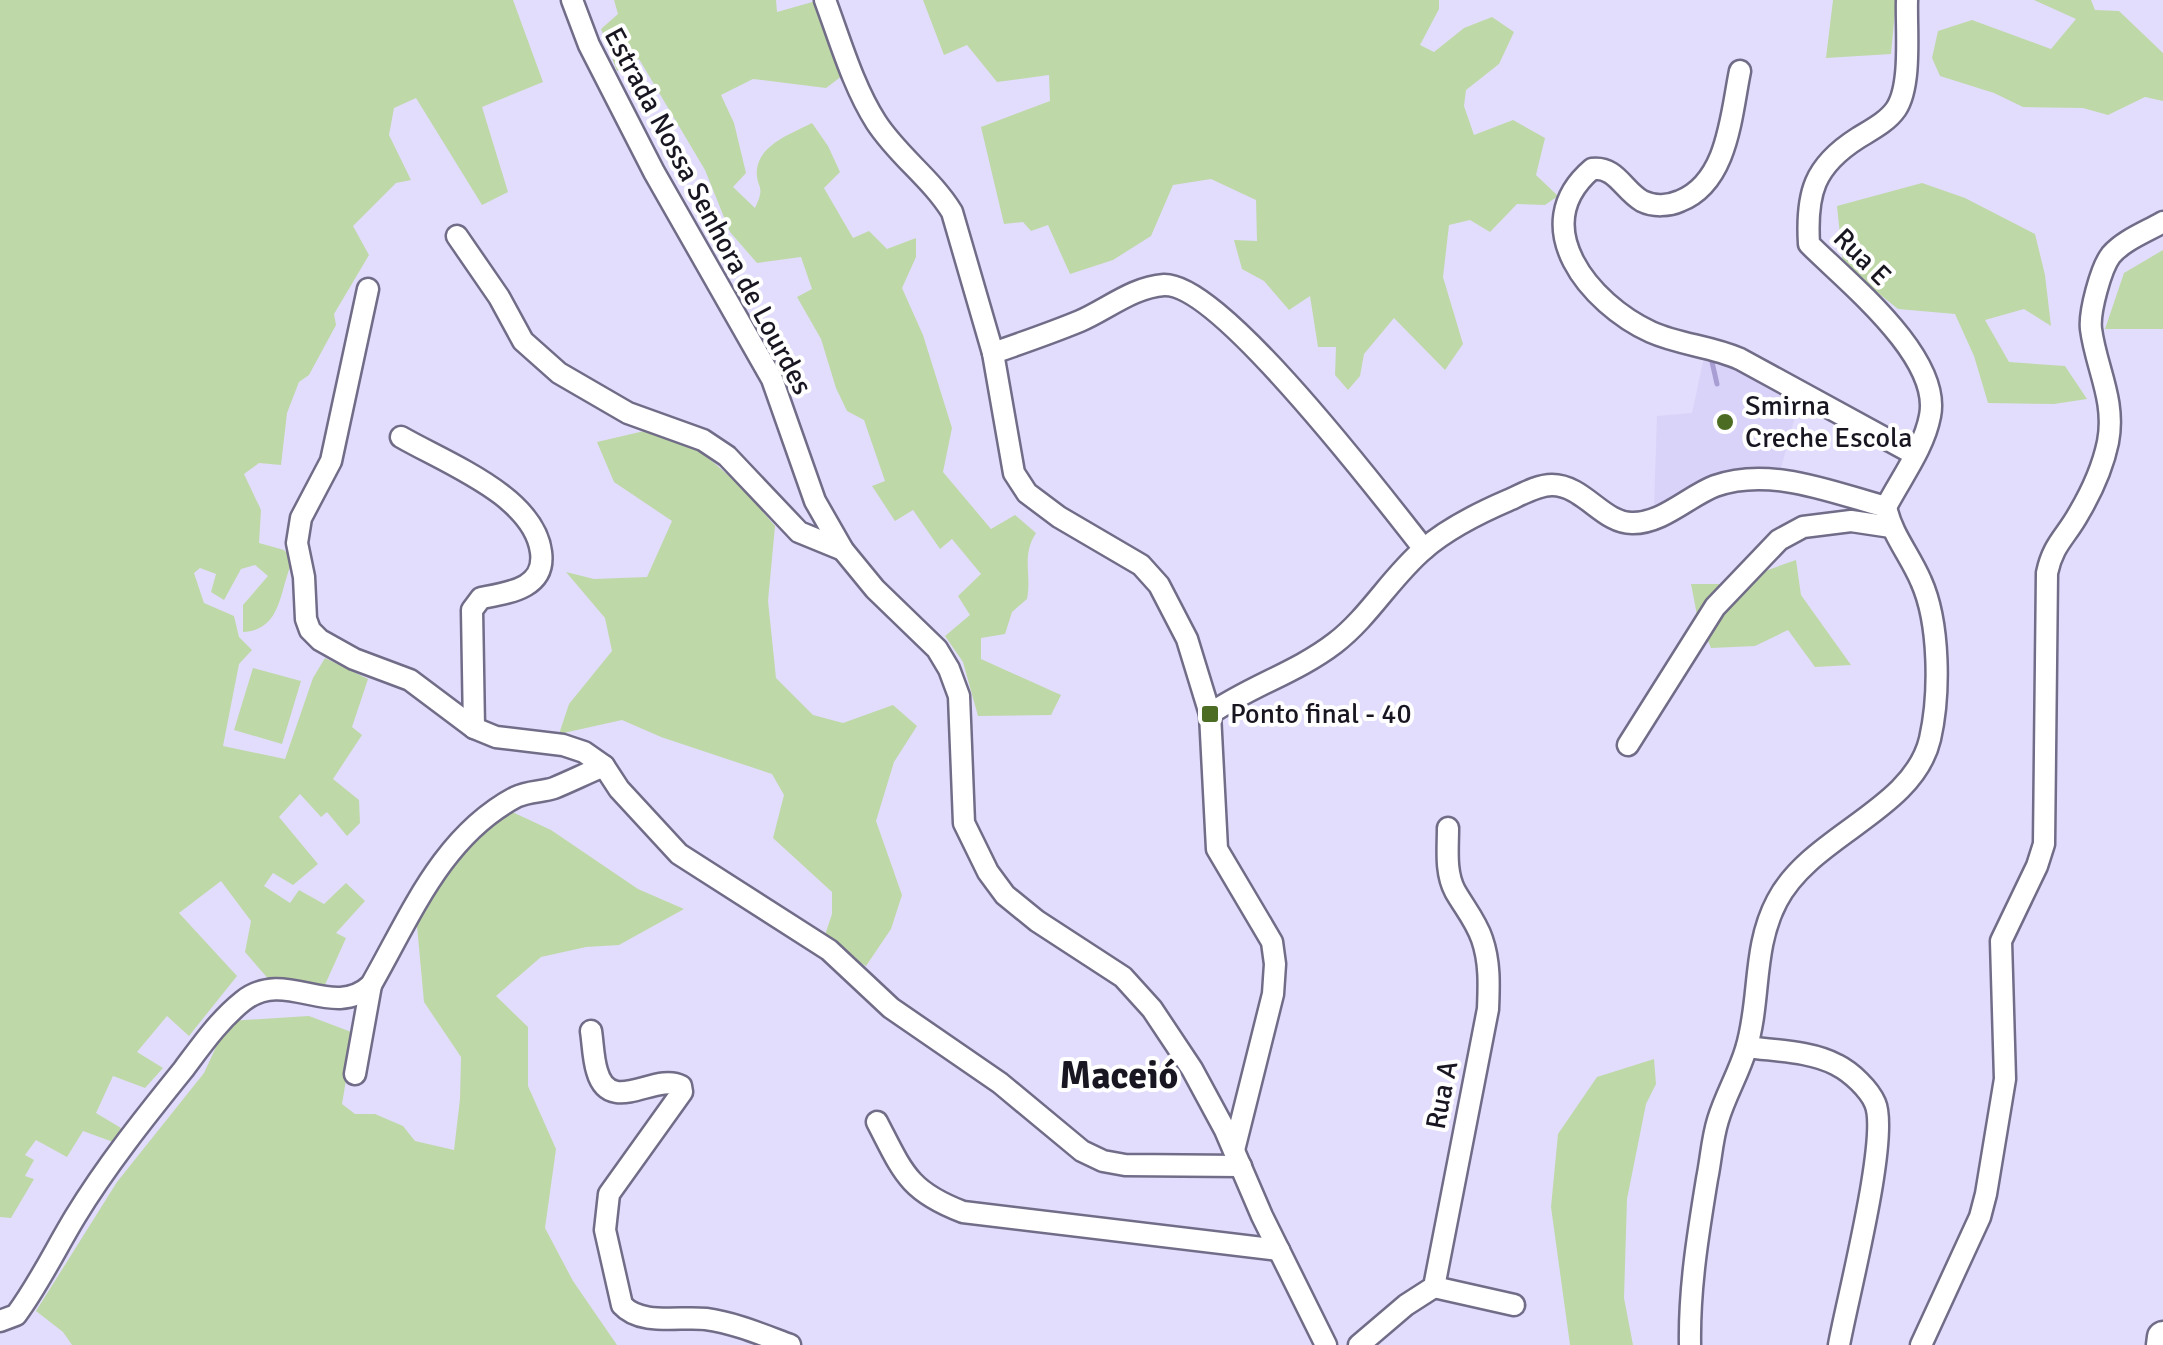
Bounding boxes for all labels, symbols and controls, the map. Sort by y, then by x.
street label: Estrada Nossa Senhora de Lourdes [597,22,819,400]
street label: Rua E [1826,221,1898,293]
place label: Smirna Creche Escola [1745,389,1913,455]
marker: Smirna Creche Escola [1714,411,1736,433]
place label: Ponto final - 40 [1230,697,1412,731]
marker: Ponto final - 40 [1199,703,1221,725]
district label: Maceió [1060,1052,1178,1099]
street label: Rua A [1419,1058,1465,1132]

